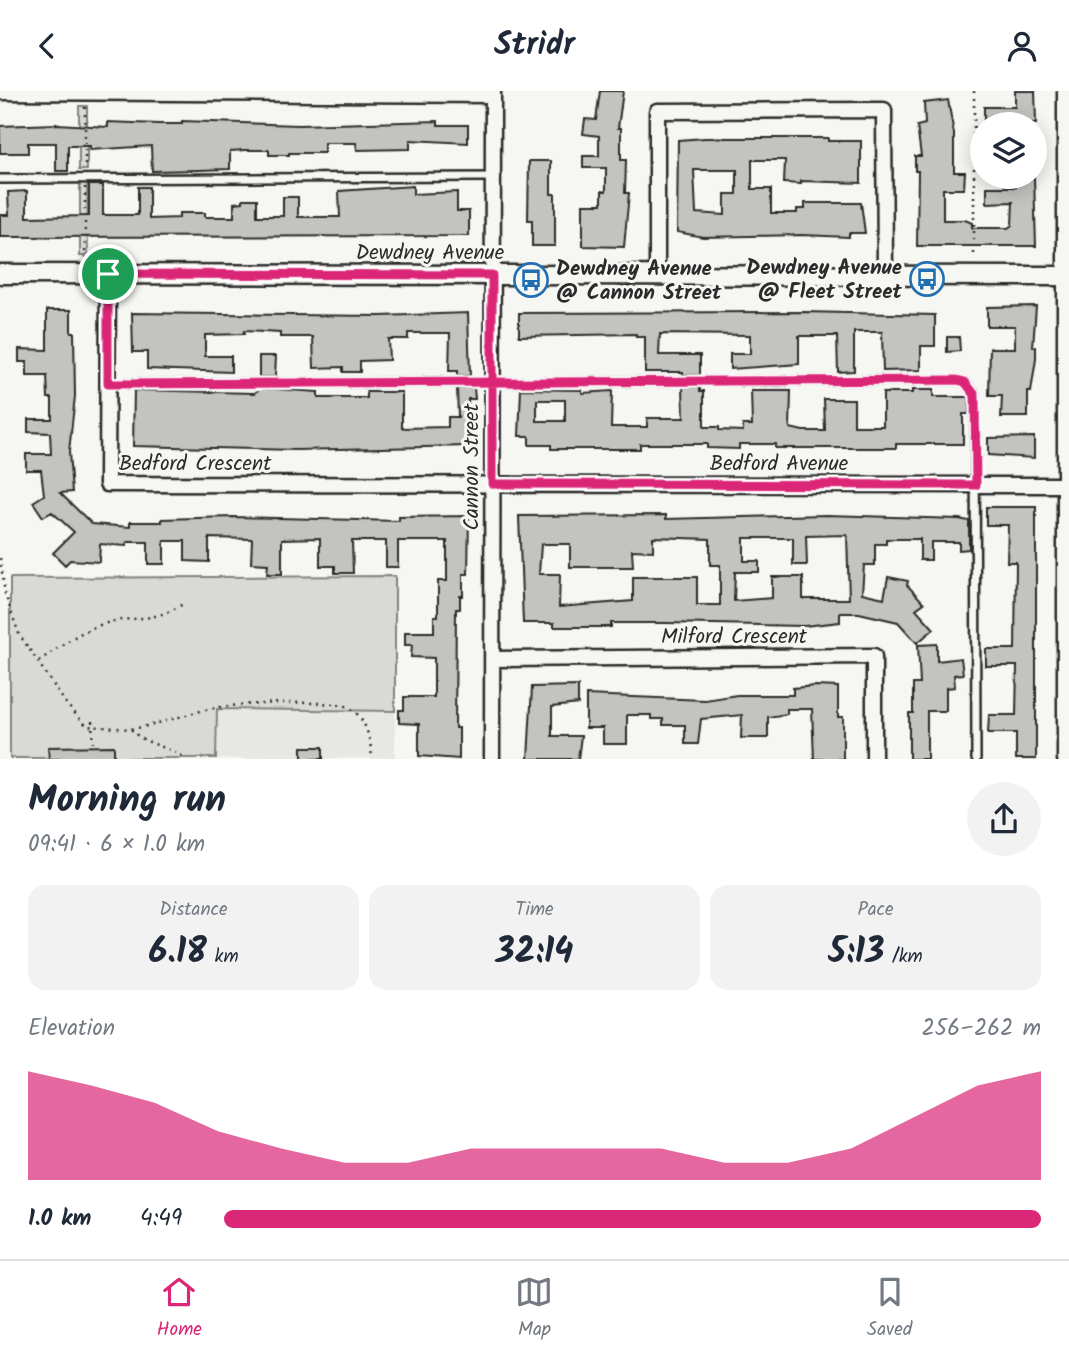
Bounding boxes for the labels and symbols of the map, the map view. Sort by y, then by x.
street label: Dewdney Avenue [356,237,505,270]
pin [78,244,138,304]
place label: Dewdney Avenue @ Fleet Street [746,252,903,309]
place label: Dewdney Avenue @ Cannon Street [556,253,722,310]
bus stop icon: Dewdney Avenue @ Fleet Street [908,260,946,298]
bus stop icon: Dewdney Avenue @ Cannon Street [512,261,550,299]
street label: Cannon Street [456,403,489,531]
street label: Bedford Crescent [119,448,272,481]
street label: Bedford Avenue [710,448,849,481]
street label: Milford Crescent [661,621,808,654]

